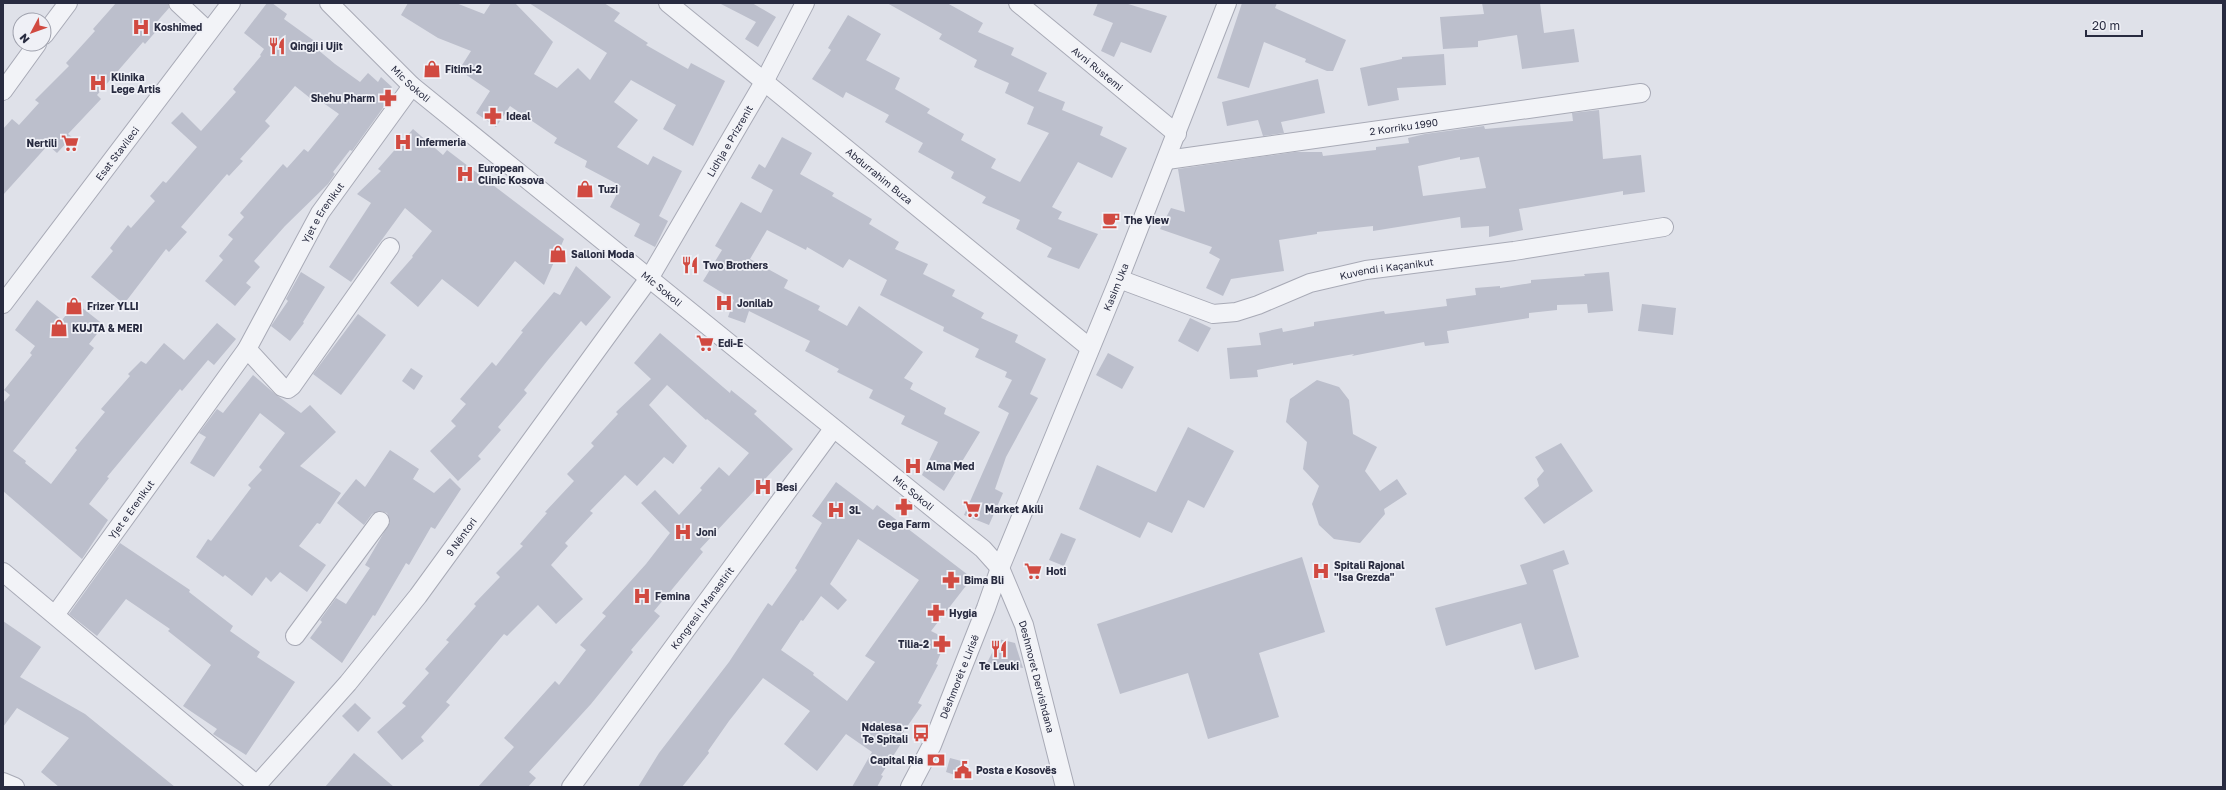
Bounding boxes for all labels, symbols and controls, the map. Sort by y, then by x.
north arrow [12,12,52,52]
scale bar [2086,12,2142,38]
hospital icon: Koshimed [131,17,151,37]
text: 20 m [2092,18,2120,33]
place label: Koshimed [154,21,202,33]
text: N [16,31,32,46]
restaurant icon: Qingji i Ujit [267,36,287,56]
place label: Qingji i Ujit [290,40,343,52]
street label: Avni Rustemi [1070,44,1125,93]
shop icon: Fitimi-2 [422,59,442,79]
street label: Mic Sokoli [389,63,433,105]
place label: Fitimi-2 [445,63,482,75]
place label: Klinika Lege Artis [111,71,161,95]
hospital icon: Klinika Lege Artis [88,73,108,93]
pharmacy icon: Shehu Pharm [378,88,398,108]
place label: Shehu Pharm [311,92,375,104]
street label: Lidhja e Prizrenit [704,103,755,179]
pharmacy icon: Ideal [483,106,503,126]
place label: Ideal [506,110,531,122]
street label: 2 Korriku 1990 [1369,116,1439,137]
street label: Esat Stavileci [93,124,141,183]
hospital icon: Infermeria [393,132,413,152]
supermarket icon: Nertili [60,133,80,153]
place label: Infermeria [416,136,466,148]
place label: Nertili [27,137,57,149]
street label: Abdurrahim Buza [844,145,915,206]
place label: European Clinic Kosova [478,162,544,186]
hospital icon: European Clinic Kosova [455,164,475,184]
shop icon: Tuzi [575,179,595,199]
street label: Yjet e Erenikut [299,180,346,245]
place label: Tuzi [598,183,618,195]
cafe icon: The View [1101,210,1121,230]
place label: The View [1124,214,1170,226]
shop icon: Salloni Moda [548,244,568,264]
place label: Salloni Moda [571,248,634,260]
restaurant icon: Two Brothers [680,255,700,275]
street label: Kuvendi i Kaçanikut [1339,255,1434,282]
place label: Two Brothers [703,259,769,271]
street label: Kasim Uka [1101,261,1131,313]
street label: Mic Sokoli [639,268,685,309]
hospital icon: Jonilab [714,293,734,313]
shop icon: Frizer YLLI [64,296,84,316]
place label: Jonilab [737,297,773,309]
place label: Frizer YLLI [87,300,139,312]
shop icon: KUJTA & MERI [49,318,69,338]
place label: KUJTA & MERI [72,322,143,334]
supermarket icon: Edi-E [695,333,715,353]
place label: Edi-E [718,337,743,349]
hospital icon: Alma Med [903,456,923,476]
place label: Alma Med [926,460,974,472]
street label: Mic Sokoli [891,473,936,513]
hospital icon: Besi [753,477,773,497]
street label: Yjet e Erenikut [106,478,156,541]
place label: Besi [776,481,798,493]
pharmacy icon: Gega Farm [894,497,914,517]
supermarket icon: Market Akili [962,499,982,519]
hospital icon: 3L [826,500,846,520]
place label: Market Akili [985,503,1044,515]
place label: 3L [849,504,861,516]
street label: 9 Nëntori [443,515,479,558]
place label: Gega Farm [878,518,930,530]
hospital icon: Joni [673,522,693,542]
place label: Joni [696,526,717,538]
place label: Spitali Rajonal "Isa Grezda" [1334,559,1405,583]
supermarket icon: Hoti [1023,561,1043,581]
hospital icon: Spitali Rajonal "Isa Grezda" [1311,561,1331,581]
street label: Kongresi i Manastirit [668,564,736,651]
place label: Hoti [1046,565,1067,577]
pharmacy icon: Bima Bli [941,570,961,590]
place label: Bima Bli [964,574,1004,586]
hospital icon: Femina [632,586,652,606]
place label: Femina [655,590,690,602]
pharmacy icon: Hygia [926,603,946,623]
place label: Hygia [949,607,977,619]
street label: Deshmoret Dervishdana [1017,618,1057,734]
street label: Dëshmorët e Lirisë [937,632,981,720]
pharmacy icon: Tilia-2 [932,634,952,654]
place label: Tilia-2 [898,638,929,650]
restaurant icon: Te Leuki [989,639,1009,659]
place label: Te Leuki [979,660,1019,672]
place label: Ndalesa - Te Spitali [862,721,908,745]
bus stop icon: Ndalesa - Te Spitali [911,723,931,743]
bank icon: Capital Ria [926,750,946,770]
place label: Capital Ria [870,754,923,766]
public building icon: Posta e Kosovës [953,760,973,780]
place label: Posta e Kosovës [976,764,1057,776]

